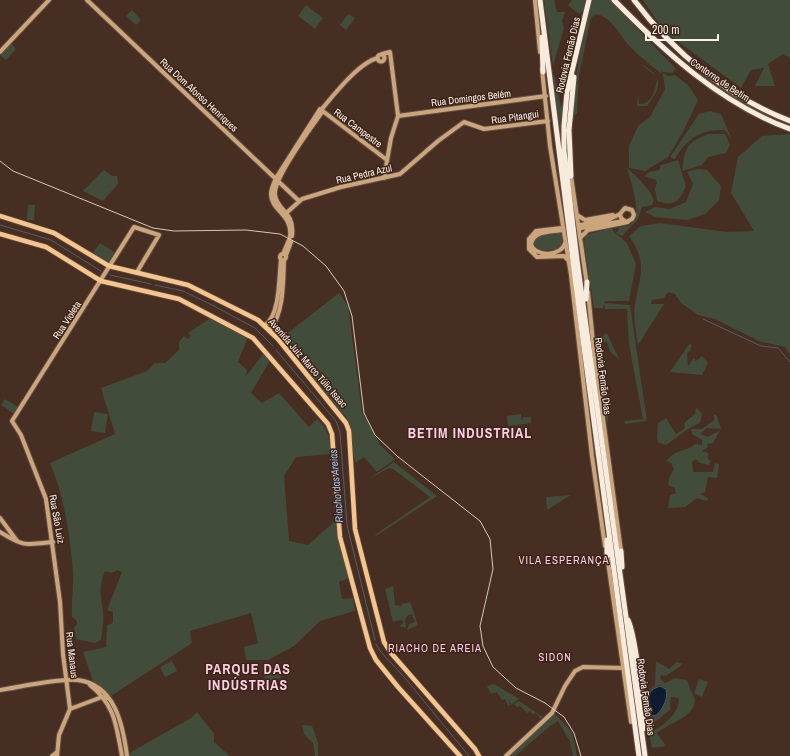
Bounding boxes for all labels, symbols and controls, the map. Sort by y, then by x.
street label: Rodovia Fernão Dias [553,16,583,94]
scale bar [646,16,718,42]
text: 200 m [652,22,679,38]
street label: Rua Dom Afonso Henriques [157,55,241,135]
street label: Contorno de Betim [688,55,752,105]
street label: Rua Domingos Belém [430,87,512,109]
street label: Rua Campestre [331,106,385,151]
street label: Rua Pitangui [490,107,540,127]
street label: Rua Pedra Azul [335,161,393,187]
street label: Rua Violeta [50,298,84,341]
street label: Avenida Juiz Marco Túlio Isaac [265,315,350,410]
street label: Rodovia Fernão Dias [592,337,614,415]
district label: BETIM INDUSTRIAL [408,424,532,442]
water label: Riacho das Areias [326,448,346,523]
street label: Rua São Luiz [46,493,68,545]
district label: VILA ESPERANÇA [518,553,610,567]
street label: Rua Manaus [63,631,81,679]
district label: RIACHO DE AREIA [388,641,482,655]
district label: SIDON [538,650,572,664]
street label: Rodovia Fernão Dias [634,658,658,736]
district label: PARQUE DAS INDÚSTRIAS [205,660,291,694]

